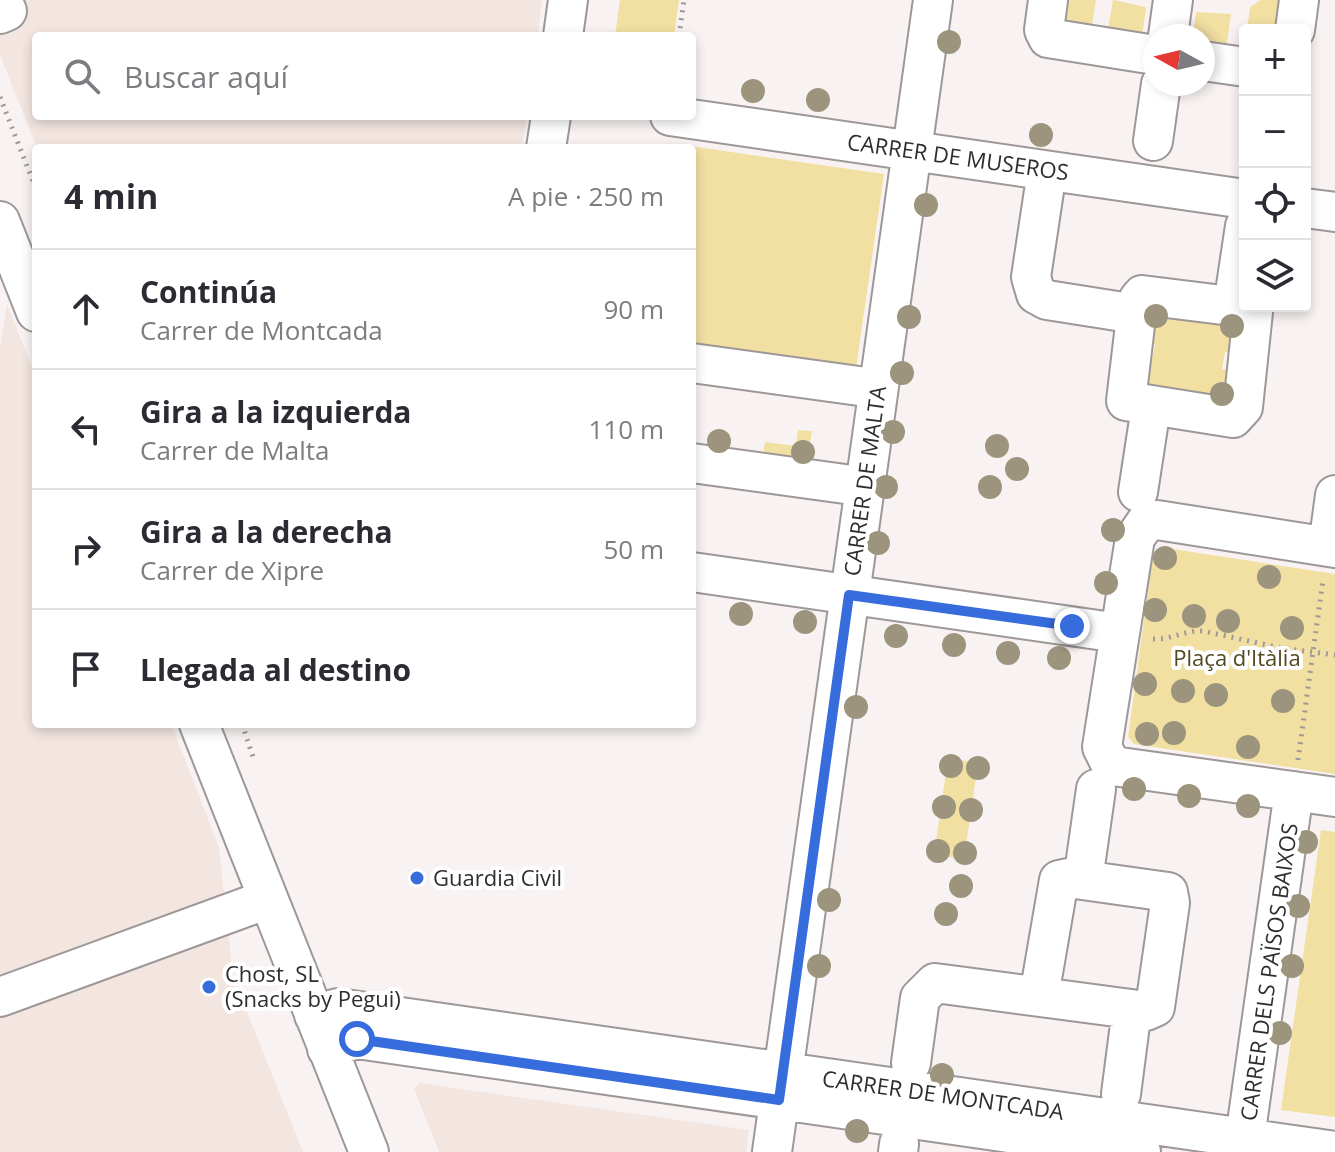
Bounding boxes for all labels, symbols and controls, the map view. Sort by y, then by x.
north arrow [1143,24,1215,96]
map controls [1239,24,1311,312]
button: + [1239,24,1311,96]
search box [32,32,696,120]
icon: search [60,54,104,98]
text: Buscar aquí [124,56,288,97]
button: − [1239,96,1311,168]
street label: CARRER DE MUSEROS [846,126,1071,186]
button: locate [1239,168,1311,240]
text: 4 min [64,173,158,219]
text: A pie · 250 m [508,178,664,214]
button: layers [1239,240,1311,312]
text: Continúa [140,271,277,312]
icon: ahead [64,287,108,331]
text: 90 m [603,291,664,327]
text: Carrer de Montcada [140,312,383,348]
street label: CARRER DE MALTA [836,384,892,578]
text: Gira a la izquierda [140,391,412,432]
icon: left [64,407,108,451]
text: 110 m [589,411,664,447]
text: Carrer de Malta [140,432,329,468]
text: Gira a la derecha [140,511,393,552]
icon: right [64,527,108,571]
text: 50 m [603,531,664,567]
text: Carrer de Xipre [140,552,324,588]
route end [1054,608,1090,644]
park label: Plaça d'Itàlia [1173,642,1301,672]
icon: arrive [64,647,108,691]
text: Llegada al destino [140,649,411,690]
street label: CARRER DELS PAÏSOS BAIXOS [1232,821,1304,1123]
place label: Guardia Civil [433,862,562,892]
marker: Guardia Civil [408,869,426,887]
place label: Chost, SL (Snacks by Pegui) [225,958,401,1013]
marker: Chost, SL (Snacks by Pegui) [200,978,218,996]
route start [339,1021,375,1057]
street label: CARRER DE MONTCADA [820,1062,1066,1126]

